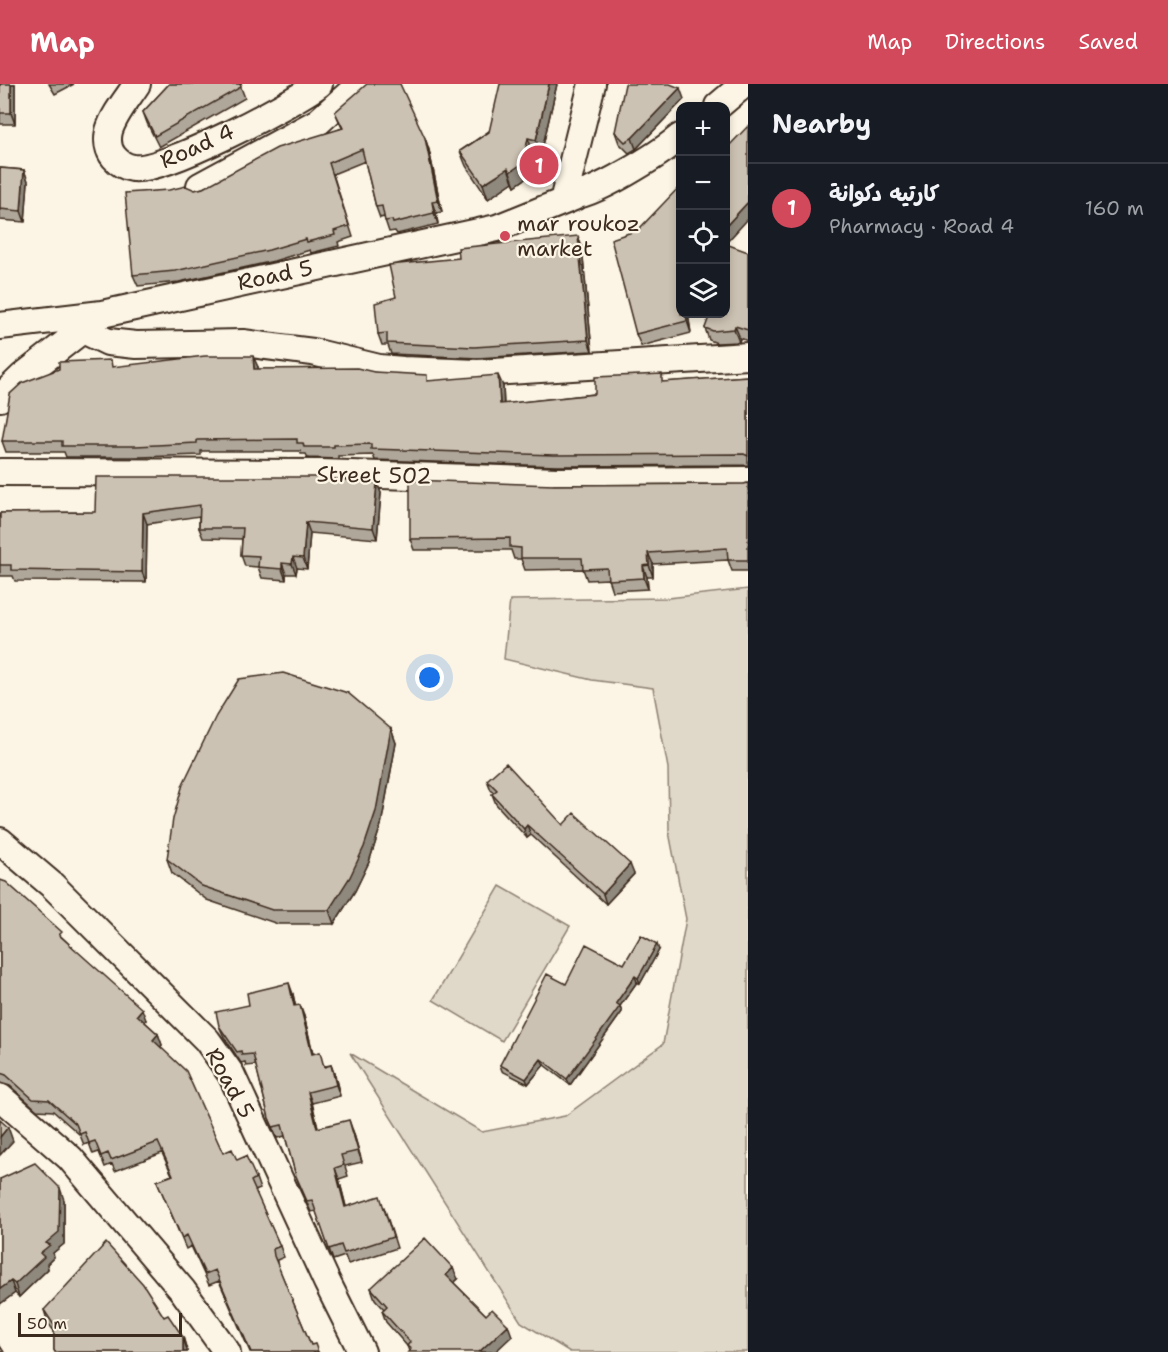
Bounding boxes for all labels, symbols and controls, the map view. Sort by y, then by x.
text: Map [30,23,95,61]
text: Map [867,28,912,56]
text: Directions [945,28,1045,56]
text: Saved [1078,28,1138,56]
map controls [676,102,730,318]
button: + [676,102,730,156]
text: Nearby [772,106,871,141]
street label: Road 4 [155,117,239,175]
pin: 1 [520,142,558,188]
button: − [676,156,730,210]
text: كارتيه دكوانة [829,179,939,208]
text: 1 [787,195,796,221]
text: 160 m [1085,195,1144,221]
place label: mar roukoz market [517,209,640,263]
button: locate [676,210,730,264]
text: Pharmacy · Road 4 [829,213,1014,239]
marker: mar roukoz market [498,229,512,243]
street label: Road 5 [235,253,315,297]
button: layers [676,264,730,318]
street label: Street 502 [316,459,432,491]
your location [415,663,444,692]
street label: Road 5 [199,1043,261,1123]
scale bar [18,1310,182,1338]
text: 50 m [27,1313,67,1334]

